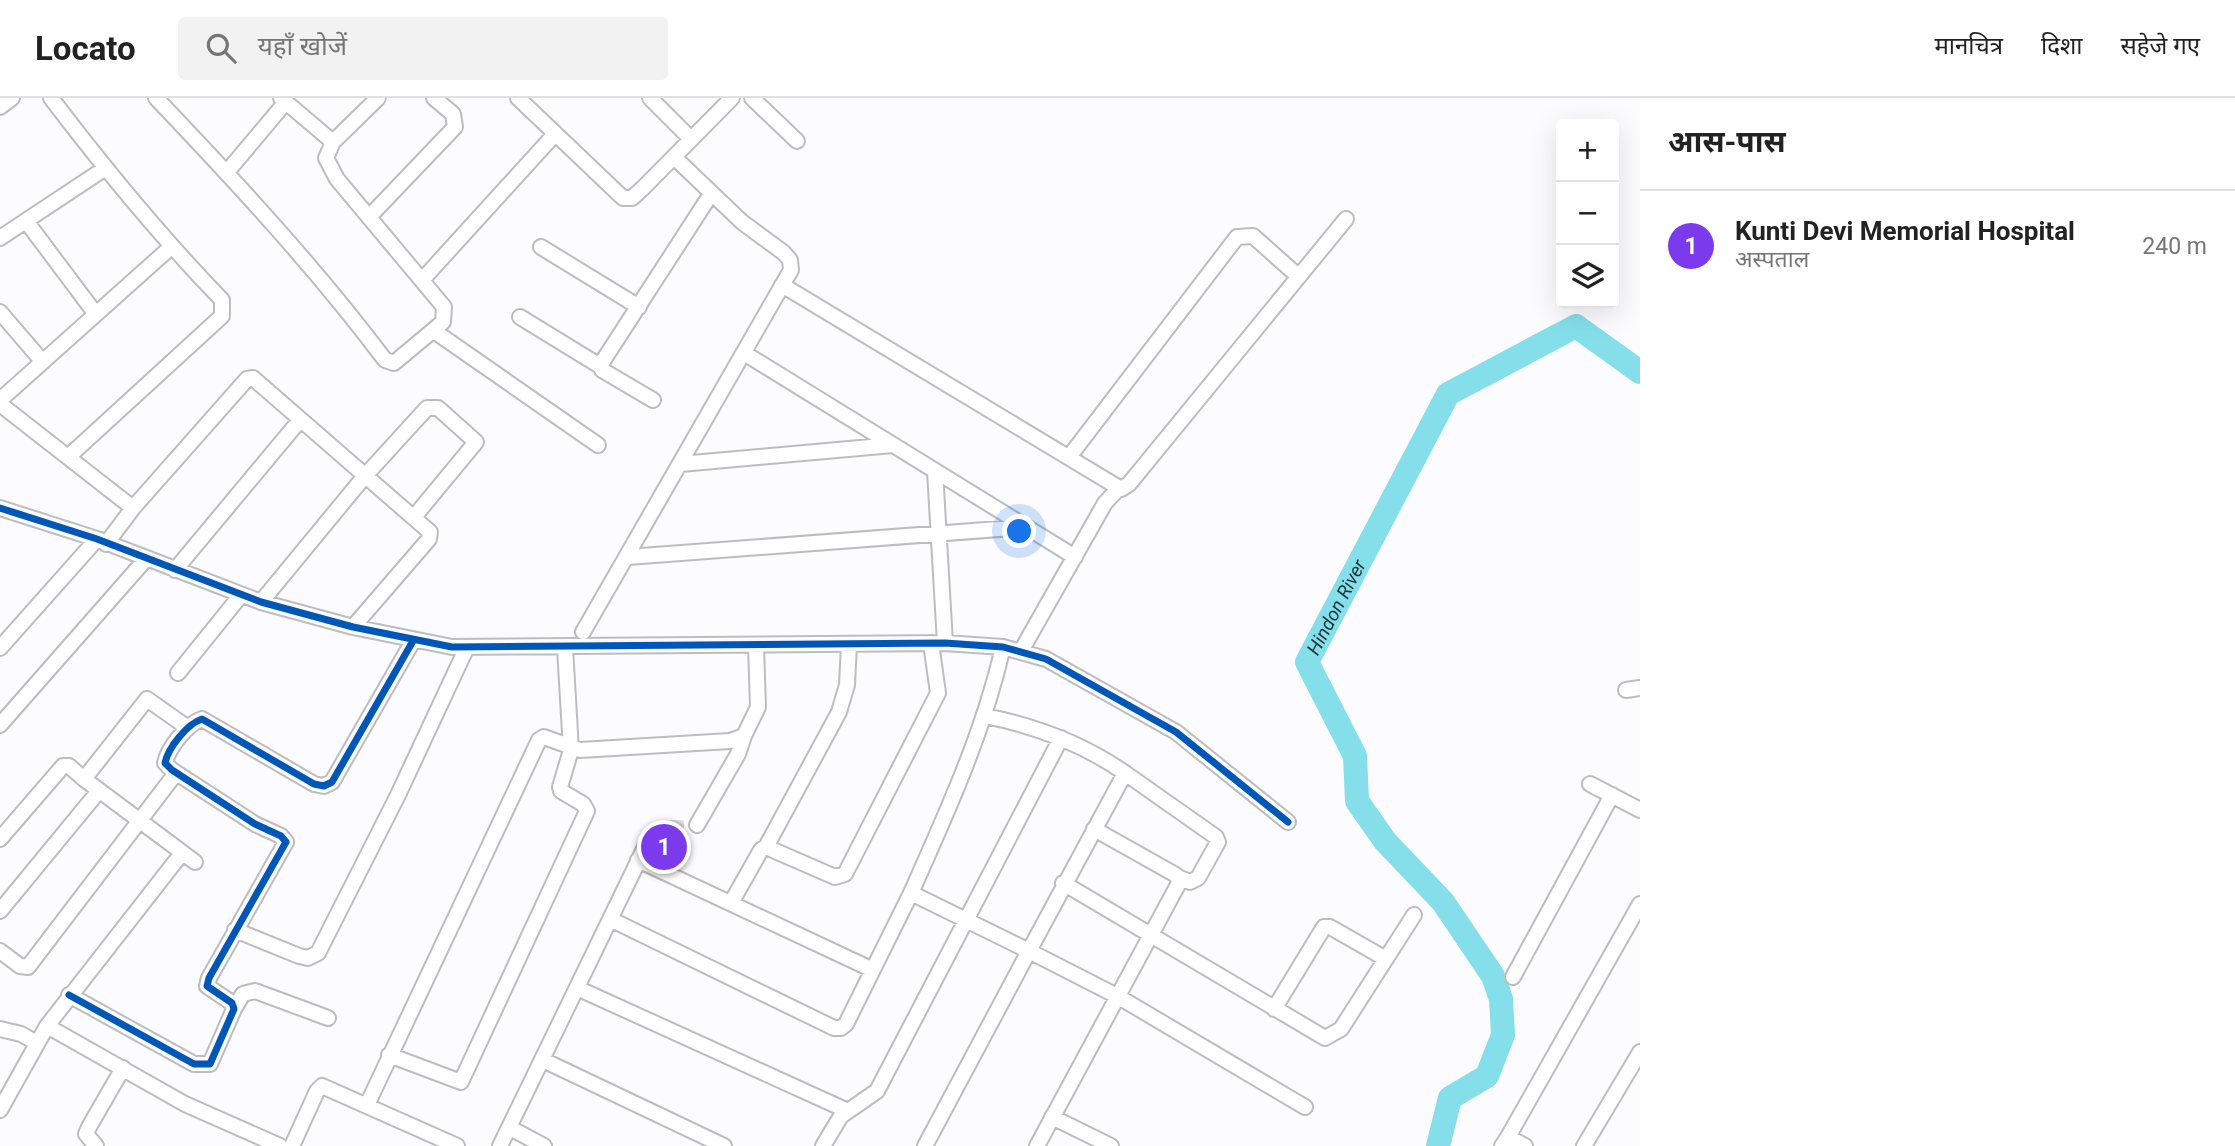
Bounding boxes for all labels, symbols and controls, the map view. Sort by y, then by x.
search box [178,17,668,80]
text: Locato [35,29,136,68]
icon: search [202,29,240,67]
text: यहाँ खोजें [258,31,347,61]
text: मानचित्र [1934,32,2003,60]
text: दिशा [2041,32,2082,60]
text: सहेजे गए [2120,32,2200,60]
map controls [1556,119,1619,308]
button: + [1556,119,1619,182]
text: आस-पास [1668,124,1786,159]
button: − [1556,182,1619,245]
text: Kunti Devi Memorial Hospital [1735,216,2075,246]
text: 1 [1684,233,1698,260]
text: 240 m [2142,233,2207,260]
button: layers [1556,245,1619,308]
text: अस्पताल [1735,246,1809,273]
your location [1002,514,1036,548]
water label: Hindon River [1302,555,1371,659]
pin: 1 [641,821,687,873]

